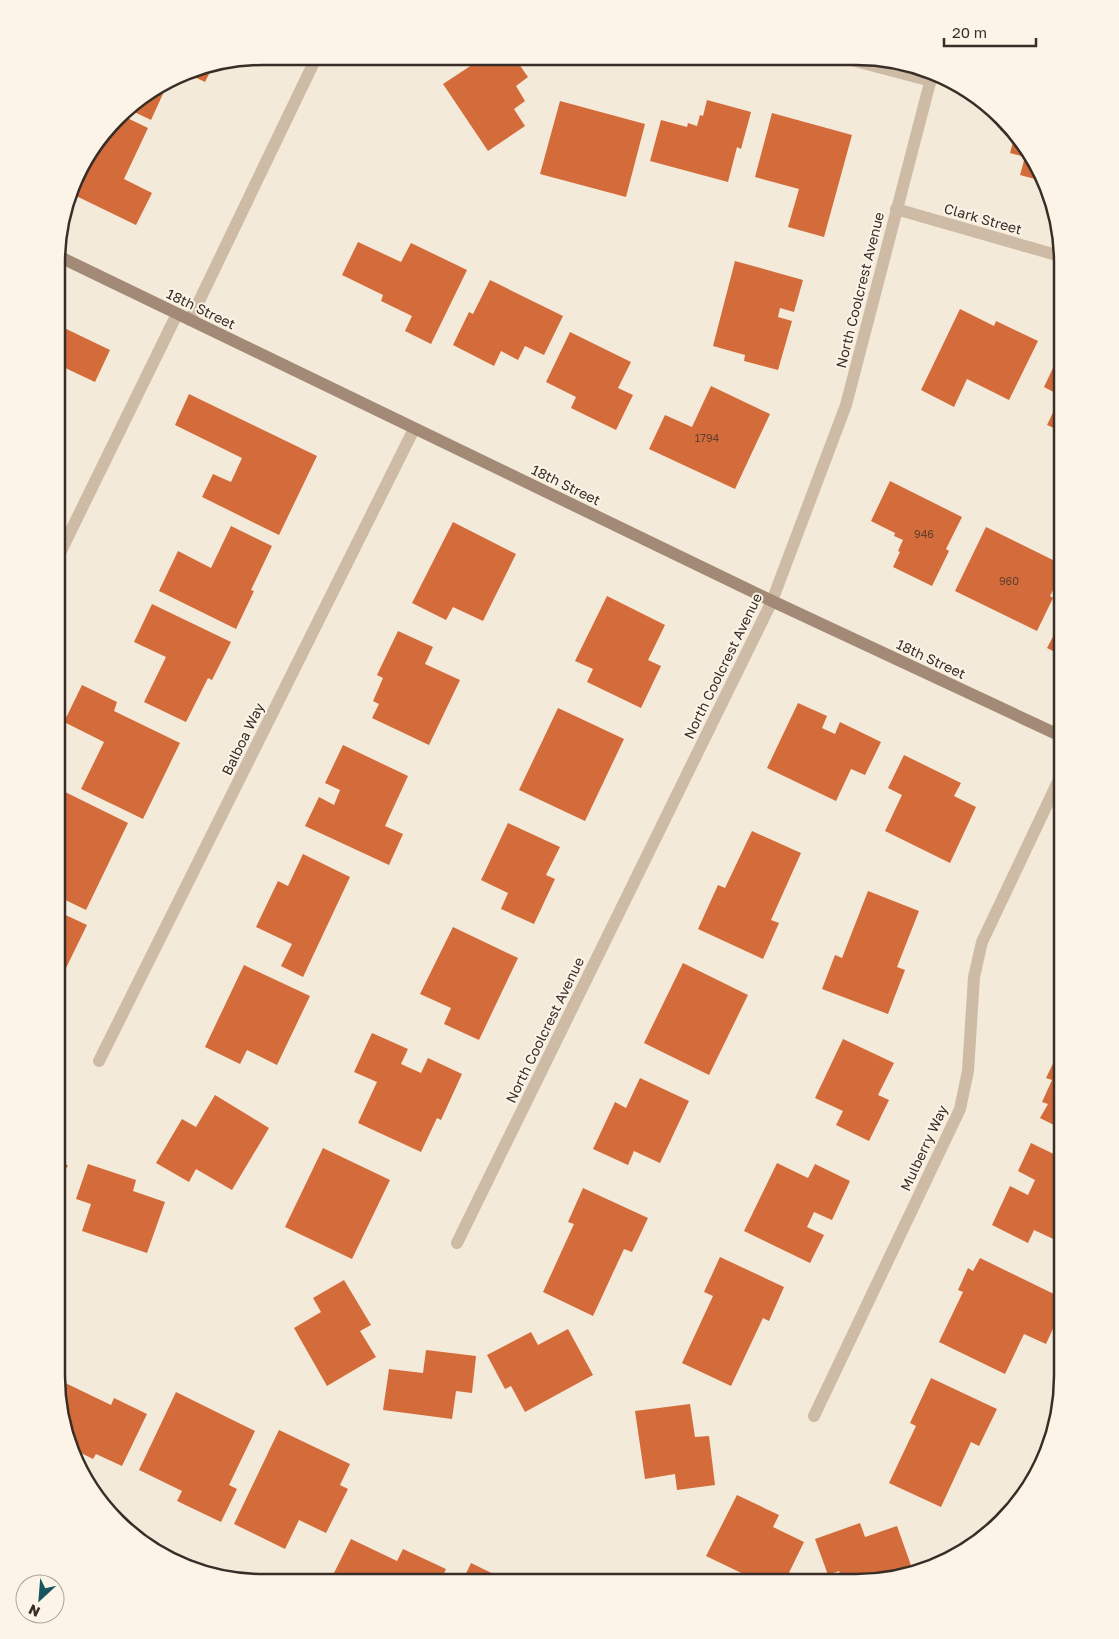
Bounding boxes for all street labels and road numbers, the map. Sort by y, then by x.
street label: Clark Street [942,199,1024,238]
street label: North Coolcrest Avenue [832,210,887,370]
street label: 18th Street [164,285,238,333]
street label: 18th Street [529,461,603,509]
street label: North Coolcrest Avenue [680,590,765,741]
street label: 18th Street [894,635,969,682]
street label: Balboa Way [218,700,267,778]
street label: North Coolcrest Avenue [502,954,587,1105]
street label: Mulberry Way [896,1102,951,1193]

